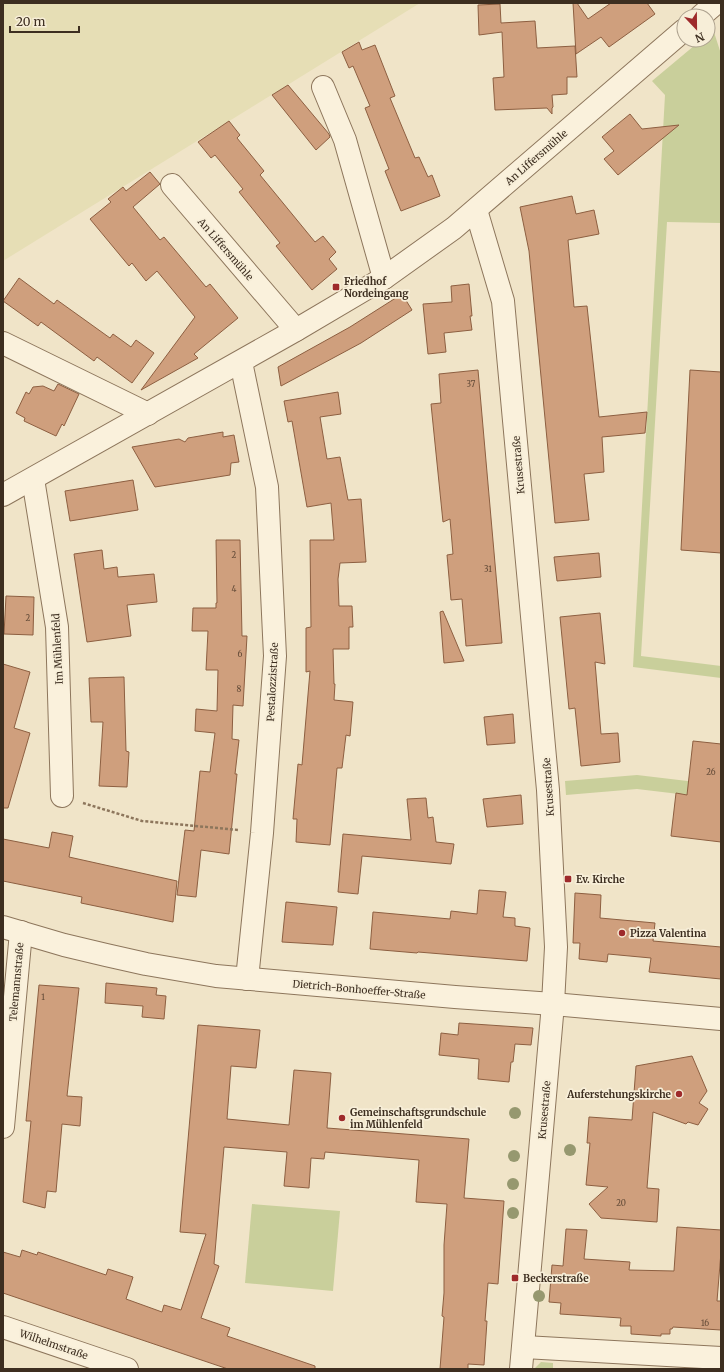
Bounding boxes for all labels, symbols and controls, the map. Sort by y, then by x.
scale bar [10,8,79,34]
north arrow [676,8,716,48]
text: 20 m [16,14,45,29]
text: N [693,29,706,46]
street label: An Liffersmühle [502,127,570,189]
street label: An Liffersmühle [194,215,256,283]
place label: Friedhof Nordeingang [344,275,409,300]
marker: Friedhof Nordeingang [331,282,341,292]
house number: 37 [467,379,476,389]
street label: Krusestraße [509,435,528,495]
house number: 2 [232,550,237,560]
house number: 31 [484,564,492,574]
house number: 4 [232,584,237,594]
house number: 2 [26,613,31,623]
street label: Im Mühlenfeld [49,613,66,685]
street label: Pestalozzistraße [264,642,281,722]
house number: 6 [238,649,243,659]
house number: 8 [237,684,242,694]
street label: Krusestraße [540,757,557,817]
house number: 26 [706,767,716,777]
place label: Ev. Kirche [576,873,625,886]
marker: Ev. Kirche [563,874,573,884]
place label: Pizza Valentina [630,927,707,940]
marker: Pizza Valentina [617,928,627,938]
street label: Telemannstraße [7,942,26,1022]
street label: Dietrich-Bonhoeffer-Straße [292,977,426,1002]
house number: 1 [41,992,45,1002]
street label: Krusestraße [535,1080,554,1140]
place label: Auferstehungskirche [566,1088,672,1101]
marker: Auferstehungskirche [674,1089,684,1099]
place label: Gemeinschaftsgrundschule im Mühlenfeld [350,1106,487,1131]
marker: Gemeinschaftsgrundschule im Mühlenfeld [337,1113,347,1123]
house number: 20 [616,1198,626,1208]
place label: Beckerstraße [523,1272,589,1285]
marker: Beckerstraße [510,1273,520,1283]
house number: 16 [701,1318,709,1328]
street label: Wilhelmstraße [17,1326,90,1362]

